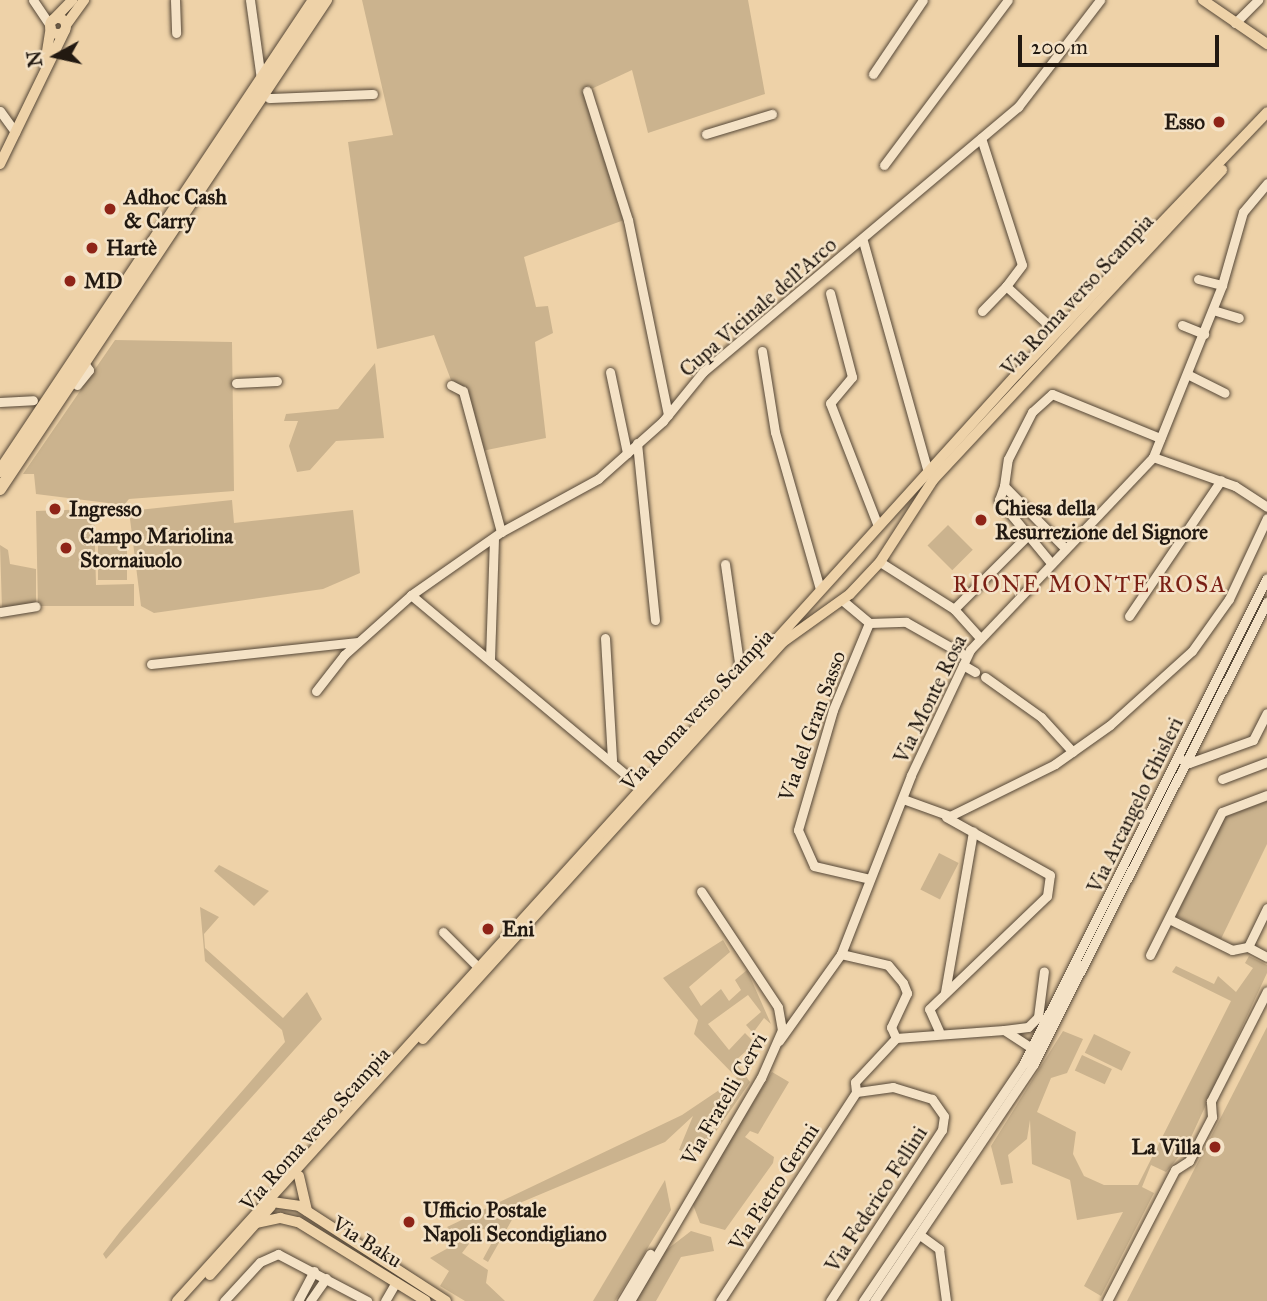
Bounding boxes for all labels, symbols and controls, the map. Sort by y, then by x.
north arrow [21,21,91,91]
scale bar [1022,21,1223,65]
text: 200 m [1031,34,1088,60]
text: N [22,49,47,69]
place label: Esso [1164,109,1205,135]
marker: Esso [1211,114,1227,130]
place label: Adhoc Cash & Carry [124,184,227,234]
marker: Adhoc Cash & Carry [102,201,118,217]
street label: Via Roma verso Scampia [995,209,1159,381]
street label: Cupa Vicinale dell'Arco [674,232,842,382]
place label: Hartè [106,235,157,261]
marker: Hartè [84,240,100,256]
place label: MD [84,268,122,294]
marker: MD [62,273,78,289]
place label: Chiesa della Resurrezione del Signore [995,495,1208,545]
place label: Ingresso [69,496,142,522]
marker: Ingresso [47,501,63,517]
marker: Chiesa della Resurrezione del Signore [973,512,989,528]
place label: Campo Mariolina Stornaiuolo [80,523,233,573]
marker: Campo Mariolina Stornaiuolo [58,540,74,556]
district label: RIONE MONTE ROSA [954,570,1226,598]
street label: Via Roma verso Scampia [615,624,779,796]
street label: Via Monte Rosa [888,631,972,767]
street label: Via del Gran Sasso [773,647,851,805]
street label: Via Arcangelo Ghisleri [1081,713,1189,897]
place label: Eni [502,916,534,942]
marker: Eni [480,921,496,937]
street label: Via Fratelli Cervi [676,1028,772,1170]
street label: Via Roma verso Scampia [235,1042,395,1216]
street label: Via Pietro Germi [724,1119,824,1255]
street label: Via Federico Fellini [819,1121,933,1277]
place label: La Villa [1131,1134,1201,1160]
marker: La Villa [1207,1139,1223,1155]
place label: Ufficio Postale Napoli Secondigliano [423,1197,607,1247]
street label: Via Baku [327,1211,407,1273]
marker: Ufficio Postale Napoli Secondigliano [401,1214,417,1230]

